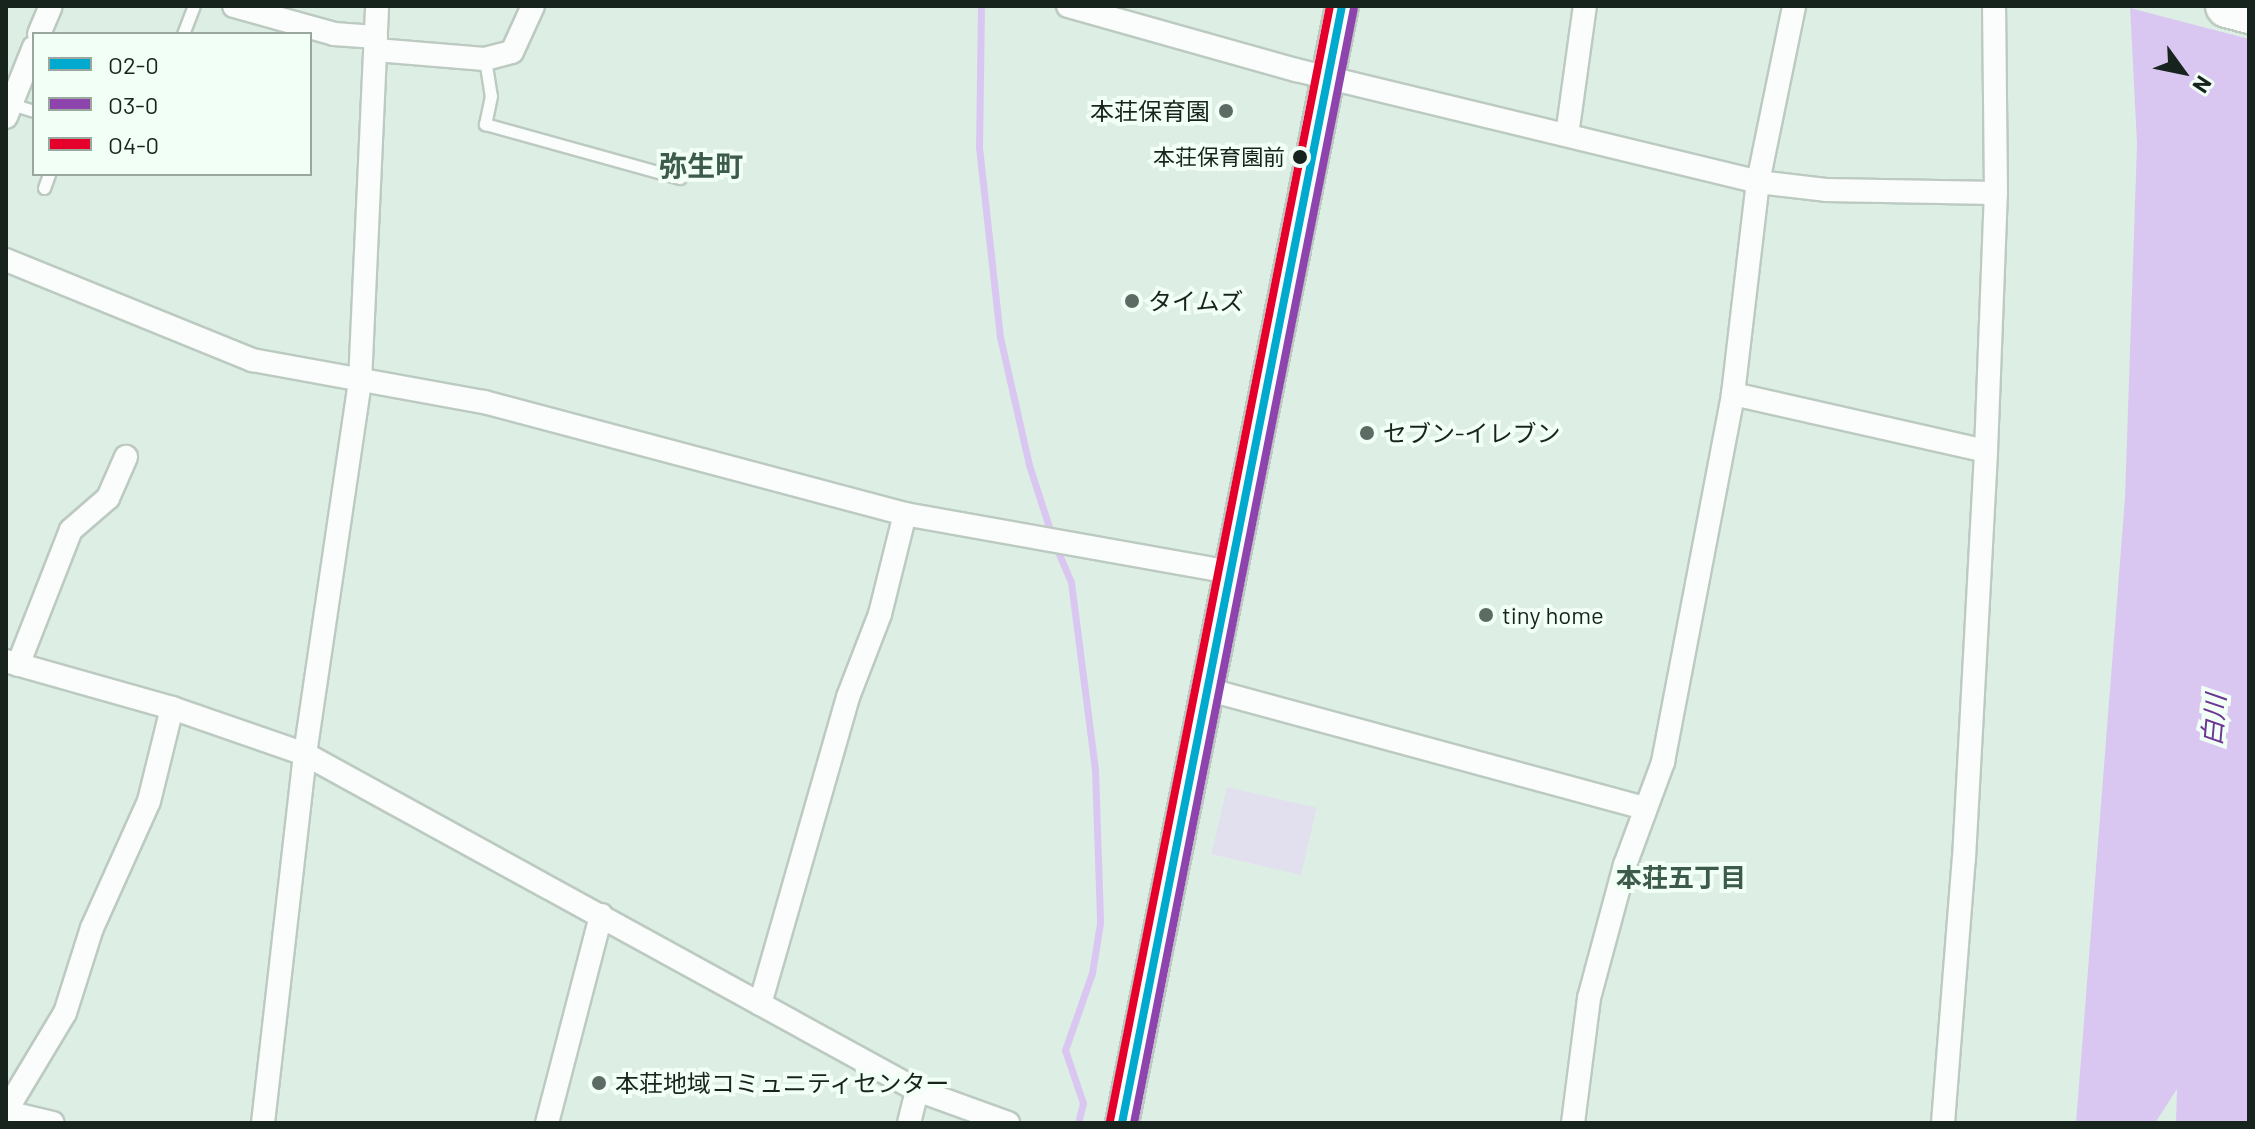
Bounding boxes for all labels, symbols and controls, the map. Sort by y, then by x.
legend [32,32,312,176]
north arrow [2143,32,2223,112]
text: O2-0 [108,50,159,79]
text: N [2188,72,2218,98]
text: O3-0 [108,90,158,119]
place label: 本荘保育園 [1090,97,1210,125]
marker: 本荘保育園 [1217,102,1235,120]
text: O4-0 [108,130,159,159]
place label: 本荘保育園前 [1153,144,1285,170]
district label: 弥生町 [659,148,743,182]
marker: 本荘保育園前 [1292,149,1308,165]
place label: タイムズ [1148,287,1244,315]
marker: タイムズ [1123,292,1141,310]
place label: セブン-イレブン [1383,419,1560,447]
marker: セブン-イレブン [1358,424,1376,442]
place label: tiny home [1502,601,1604,629]
marker: tiny home [1477,606,1495,624]
water label: 白川 [2195,693,2231,747]
district label: 本荘五丁目 [1616,861,1746,893]
place label: 本荘地域コミュニティセンター [615,1069,951,1097]
marker: 本荘地域コミュニティセンター [590,1074,608,1092]

